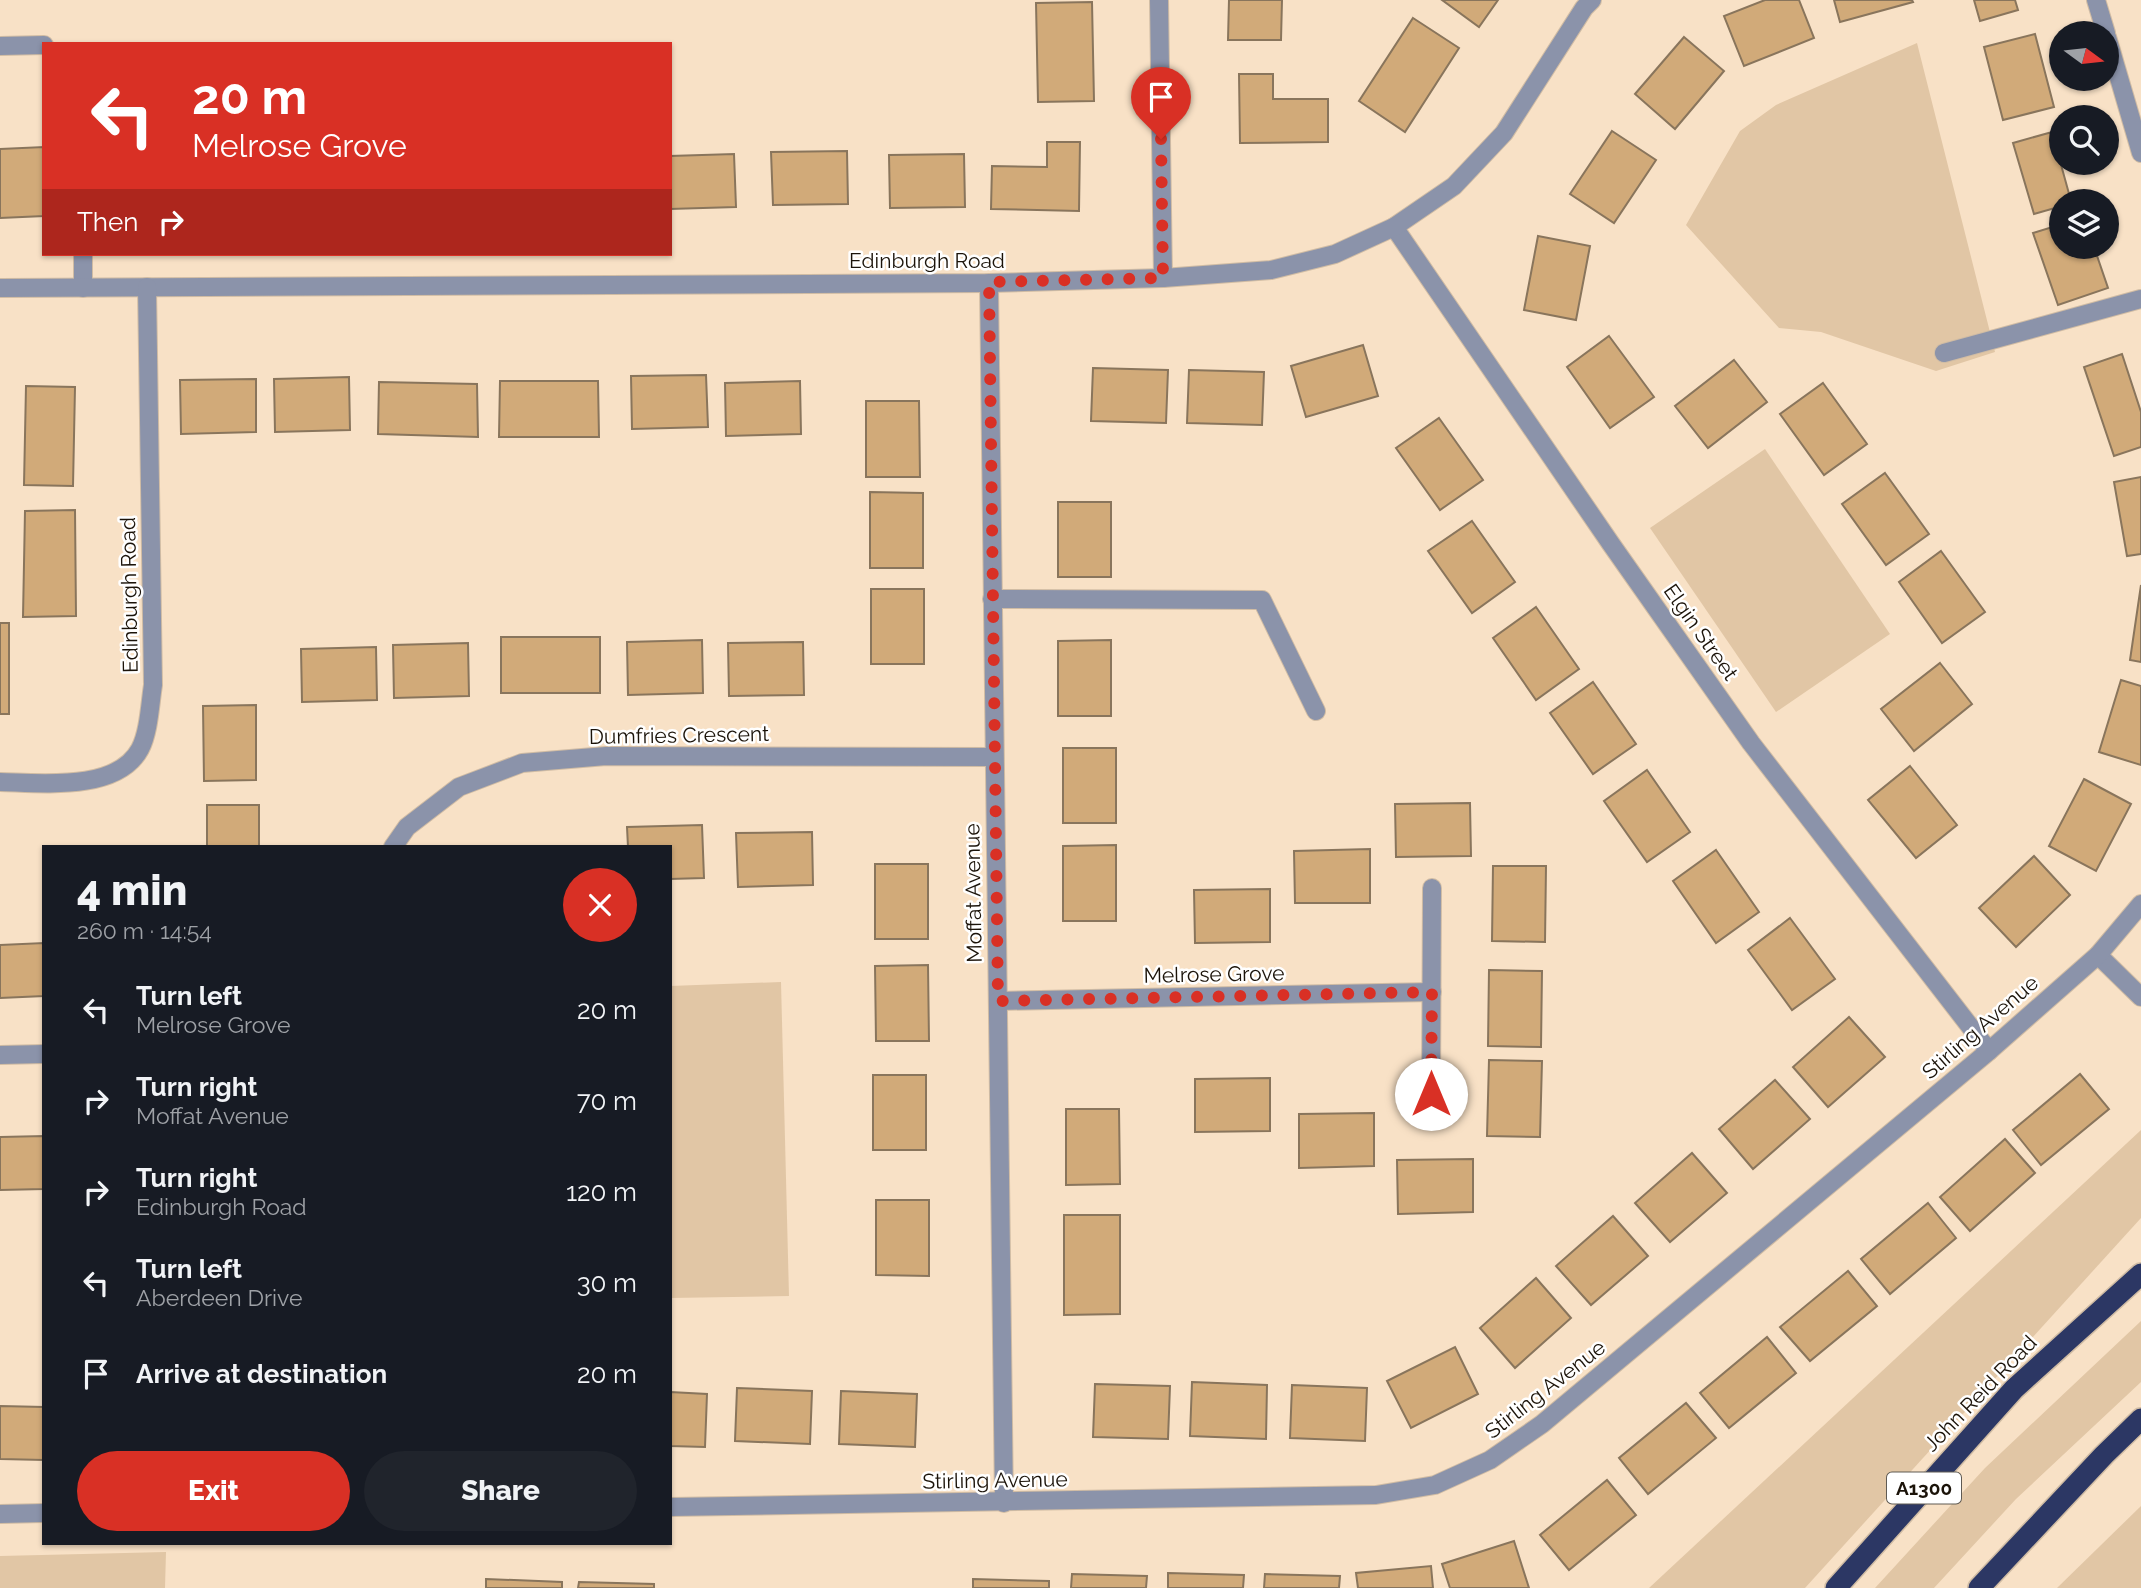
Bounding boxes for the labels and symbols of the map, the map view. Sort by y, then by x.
north arrow [2049,21,2119,91]
pin [1131,67,1191,139]
street label: Edinburgh Road [849,248,1005,273]
street label: Edinburgh Road [115,517,143,673]
street label: Elgin Street [1659,579,1743,685]
street label: Dumfries Crescent [589,721,769,749]
street label: Moffat Avenue [959,823,987,963]
street label: Melrose Grove [1143,960,1285,988]
street label: Stirling Avenue [1917,970,2043,1084]
position arrow [1394,1057,1468,1131]
street label: John Reid Road [1918,1330,2042,1456]
street label: Stirling Avenue [1480,1334,1610,1444]
street label: Stirling Avenue [922,1466,1068,1494]
road number: A1300 [1887,1472,1961,1504]

